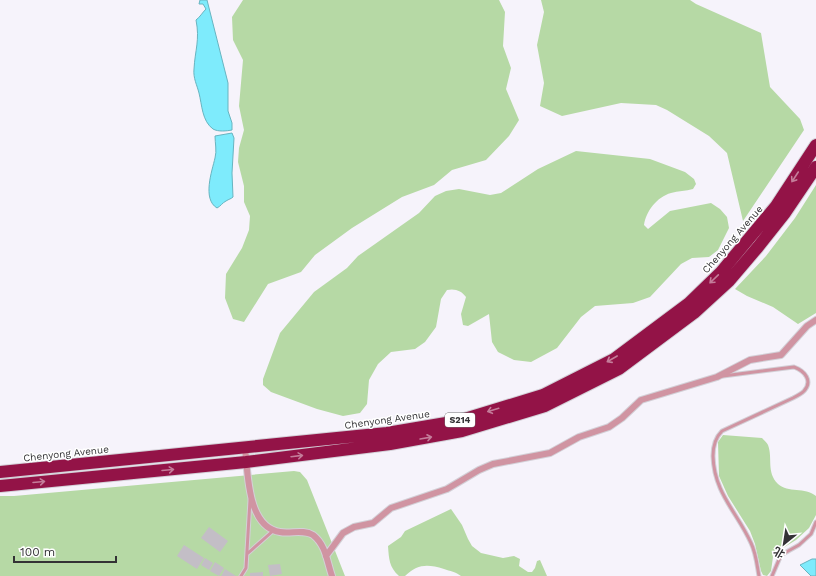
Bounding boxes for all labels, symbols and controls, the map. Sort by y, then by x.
one-way arrow [790,171,798,183]
street label: Chenyong Avenue [700,203,765,275]
one-way arrow [709,274,719,284]
one-way arrow [606,356,618,364]
one-way arrow [487,407,500,414]
street label: Chenyong Avenue [344,408,431,431]
road number: S214 [445,413,475,427]
one-way arrow [419,434,432,442]
street label: Chenyong Avenue [23,444,110,463]
one-way arrow [291,452,304,460]
one-way arrow [161,466,174,474]
one-way arrow [32,479,45,486]
north arrow [764,524,804,564]
scale bar [14,538,116,564]
text: 北 [771,544,787,561]
text: 100 m [20,545,55,559]

